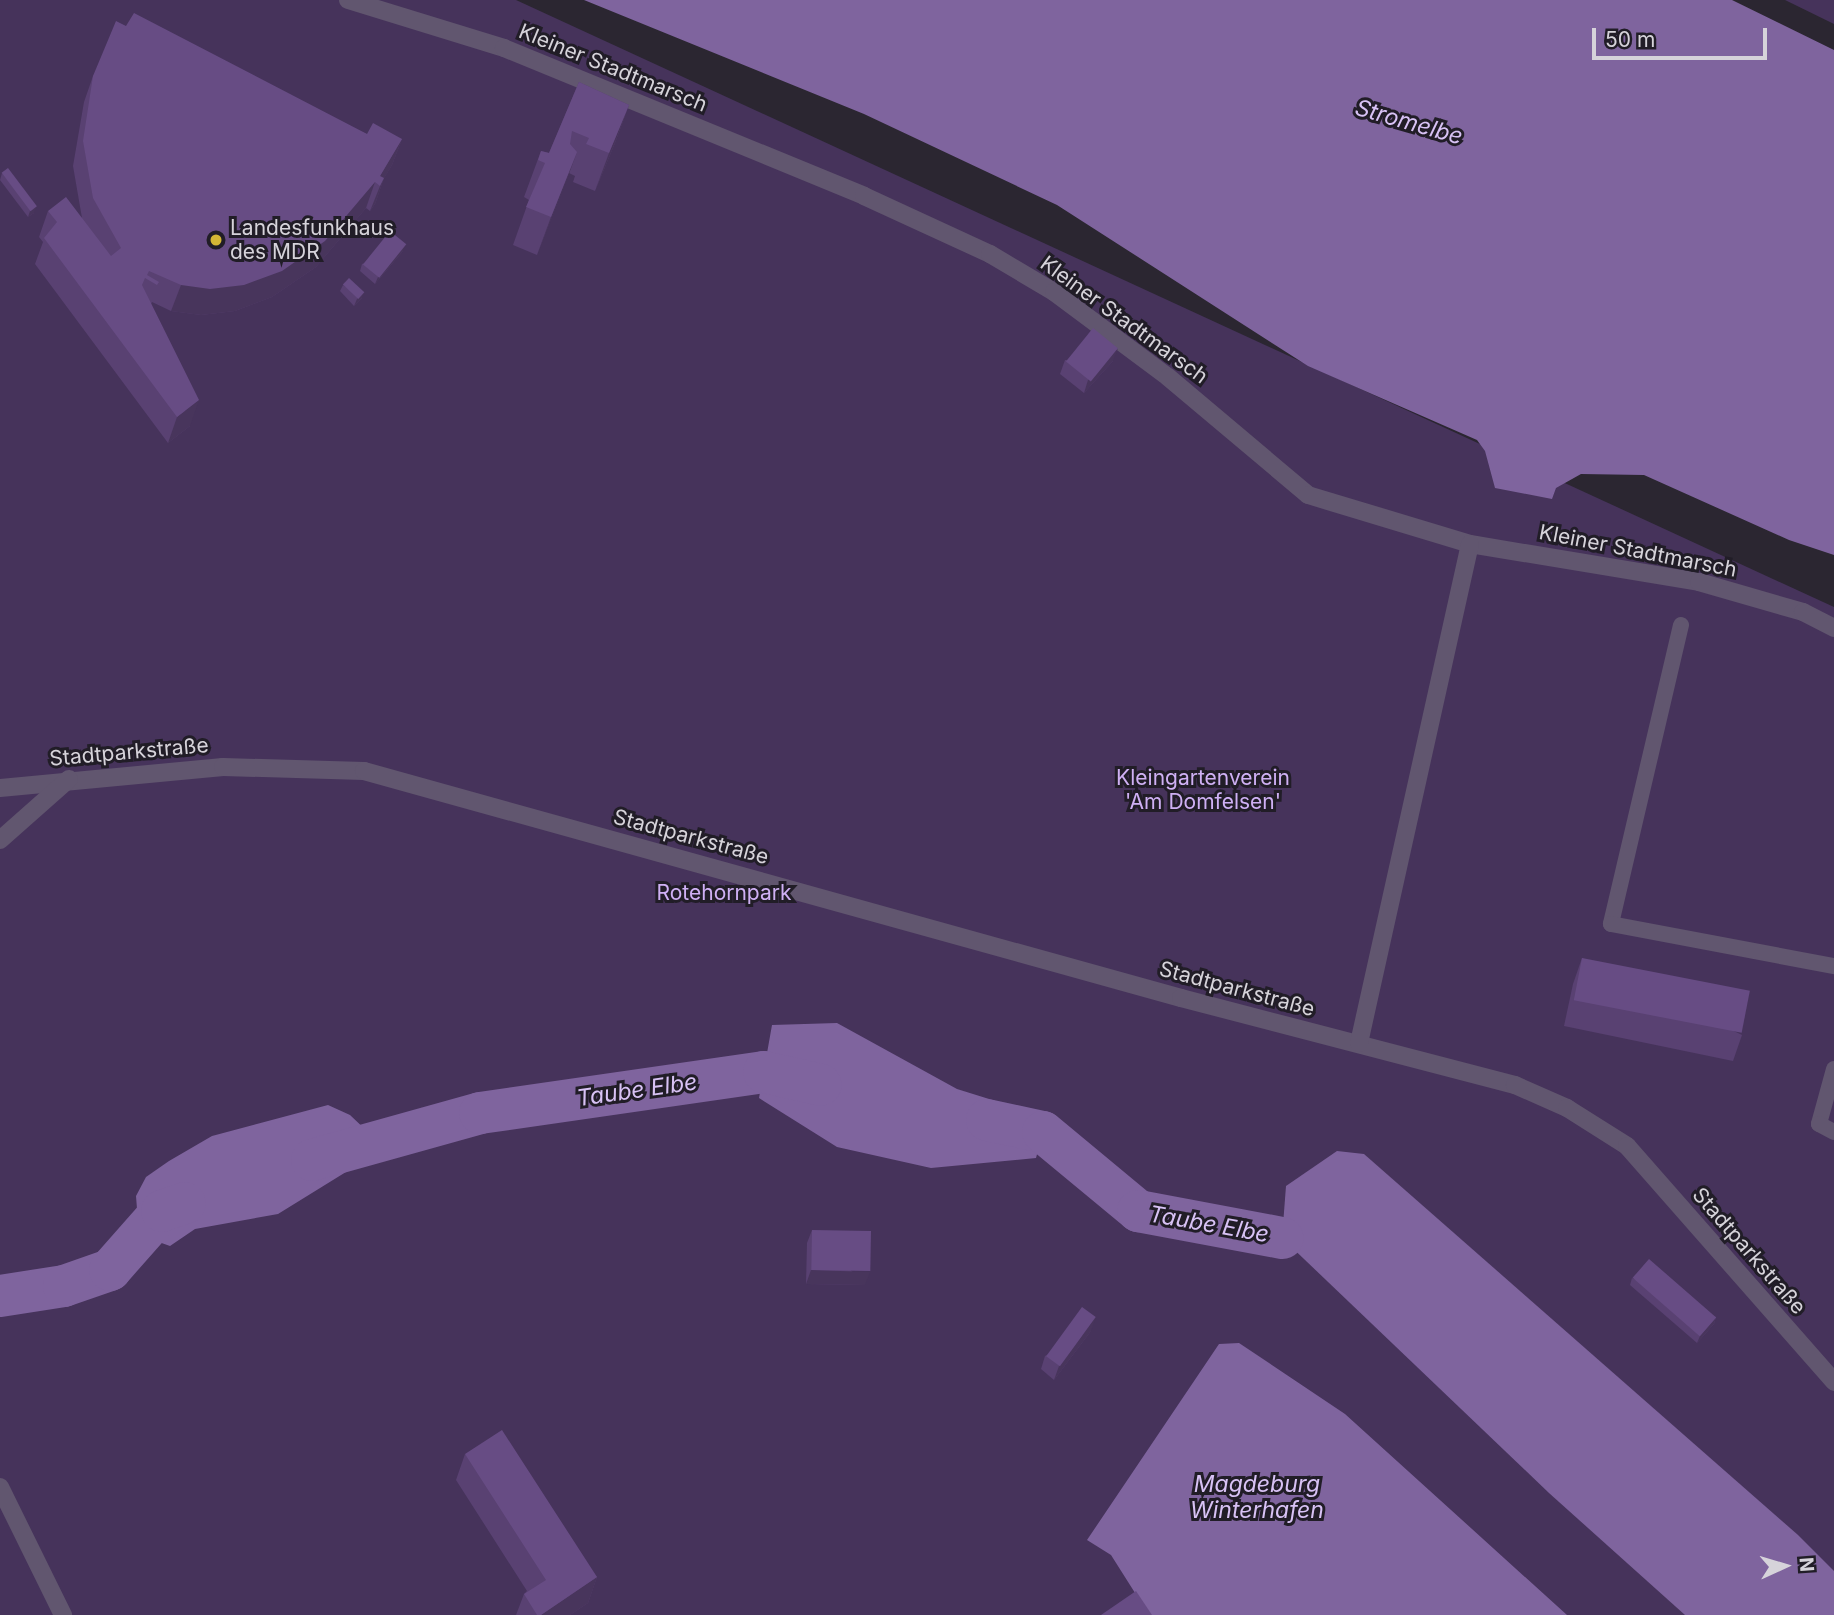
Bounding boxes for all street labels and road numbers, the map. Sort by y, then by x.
street label: Kleiner Stadtmarsch [515,19,711,117]
street label: Kleiner Stadtmarsch [1035,251,1213,389]
street label: Kleiner Stadtmarsch [1537,519,1739,583]
street label: Stadtparkstraße [48,732,210,772]
street label: Stadtparkstraße [611,804,771,870]
street label: Stadtparkstraße [1157,956,1317,1022]
street label: Stadtparkstraße [1687,1182,1811,1320]

